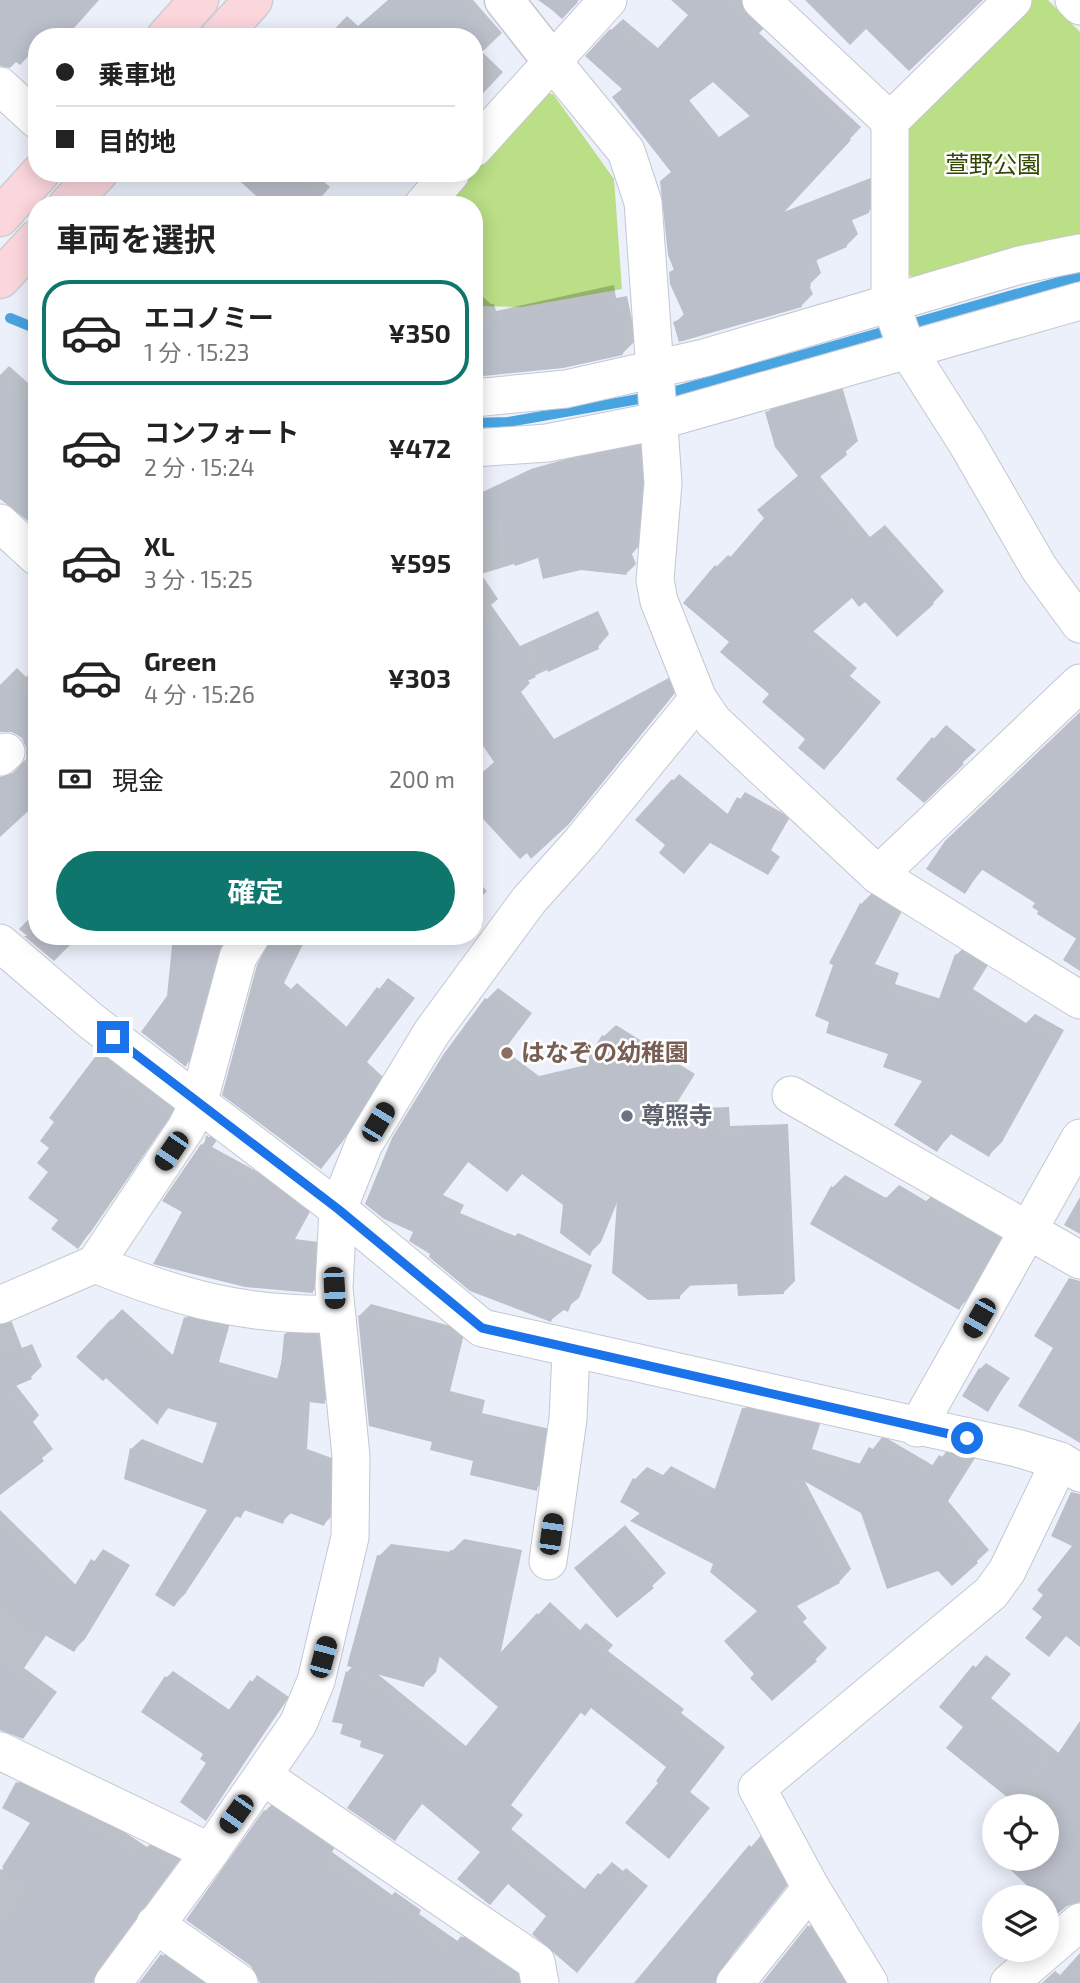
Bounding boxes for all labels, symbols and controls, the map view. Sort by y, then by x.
text: 乗車地 [98,58,176,89]
text: 目的地 [98,125,176,156]
park label: 萱野公園 [945,149,1041,178]
text: 車両を選択 [56,219,216,257]
icon: car [60,301,123,364]
text: エコノミー [144,301,274,332]
text: ¥350 [388,317,451,348]
text: 1 分 · 15:23 [144,338,250,366]
icon: car [60,416,123,479]
text: コンフォート [144,416,299,447]
text: ¥472 [388,432,451,463]
text: 2 分 · 15:24 [144,453,255,481]
text: XL [144,530,175,561]
icon: car [60,531,123,594]
text: ¥595 [390,547,451,578]
text: 3 分 · 15:25 [144,565,253,593]
text: Green [144,645,217,676]
icon: car [60,646,123,709]
text: ¥303 [388,662,451,693]
text: 4 分 · 15:26 [144,680,255,708]
icon: cash [56,760,94,798]
text: 現金 [112,764,164,795]
text: 200 m [389,765,455,793]
button: 確定 [56,851,455,931]
route end [97,1021,129,1053]
place label: はなぞの幼稚園 [521,1037,689,1066]
marker: はなぞの幼稚園 [499,1045,515,1061]
car [359,1099,398,1145]
place label: 尊照寺 [641,1100,713,1129]
marker: 尊照寺 [619,1108,635,1124]
car [151,1128,192,1174]
car [323,1266,346,1310]
car [960,1295,999,1341]
route start [951,1422,983,1454]
car [538,1512,565,1556]
car [308,1634,339,1680]
car [216,1791,257,1837]
map controls [982,1794,1059,1962]
button: locate [982,1794,1059,1871]
button: layers [982,1885,1059,1962]

